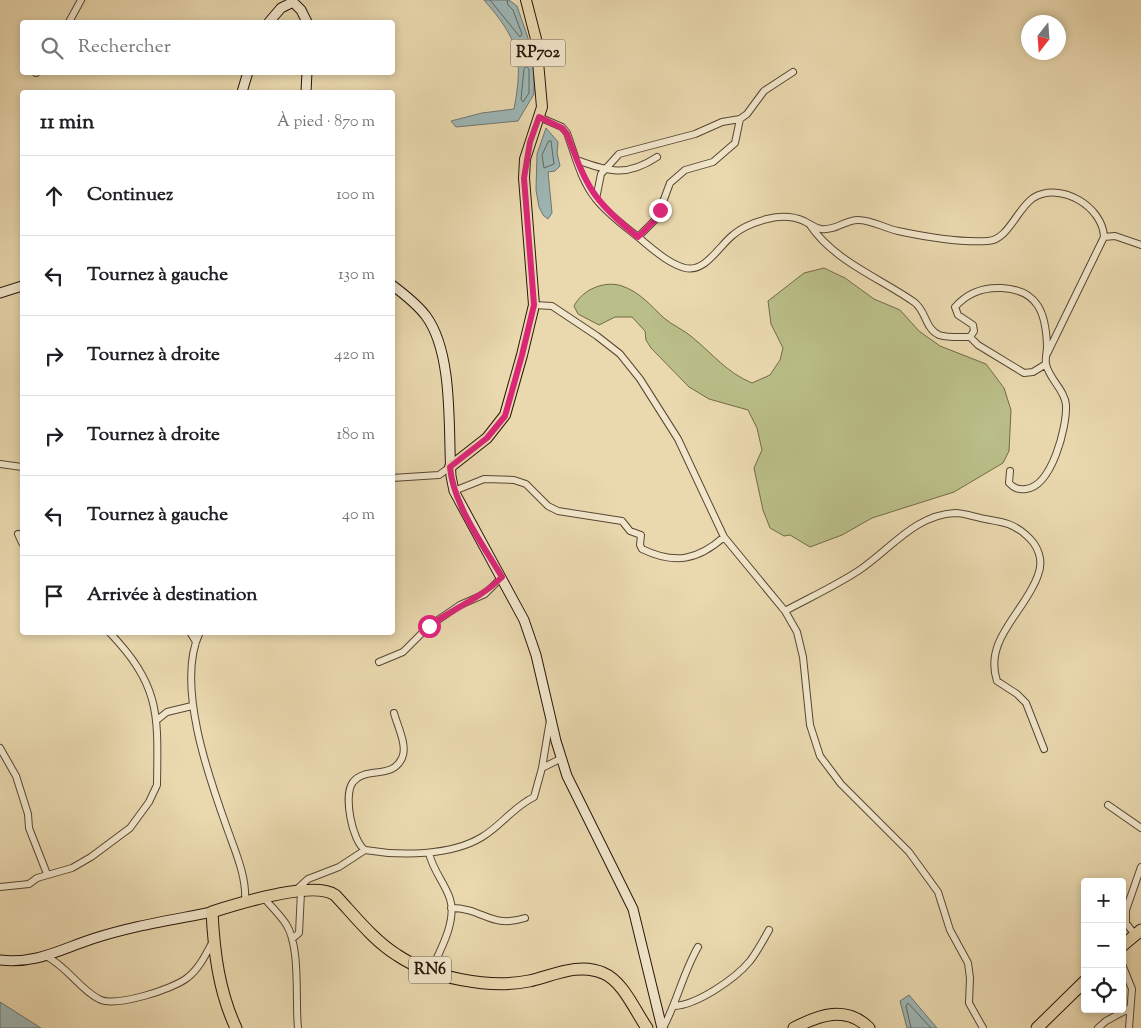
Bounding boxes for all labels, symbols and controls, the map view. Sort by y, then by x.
north arrow [1021,15,1066,60]
search box [20,20,395,75]
icon: search [38,34,66,62]
text: Rechercher [78,34,171,61]
road number: RP702 [510,40,566,66]
text: 11 min [40,108,95,138]
text: À pied · 870 m [277,111,375,134]
icon: ahead [40,182,68,210]
text: Continuez [87,182,173,209]
text: 100 m [336,184,375,207]
route end [649,199,672,222]
icon: left [40,262,68,290]
text: Tournez à gauche [87,262,228,289]
text: 130 m [338,264,375,287]
icon: right [40,342,68,370]
text: Tournez à droite [87,342,220,369]
text: 420 m [334,344,375,367]
icon: right [40,422,68,450]
text: Tournez à droite [87,422,220,449]
text: 180 m [336,424,375,447]
icon: left [40,502,68,530]
text: Tournez à gauche [87,502,228,529]
text: 40 m [342,504,375,527]
icon: arrive [40,582,68,610]
text: Arrivée à destination [87,582,258,609]
route start [418,615,441,638]
map controls [1081,878,1126,1013]
button: + [1081,878,1126,923]
button: − [1081,923,1126,968]
road number: RN6 [409,956,451,984]
button: locate [1081,968,1126,1013]

